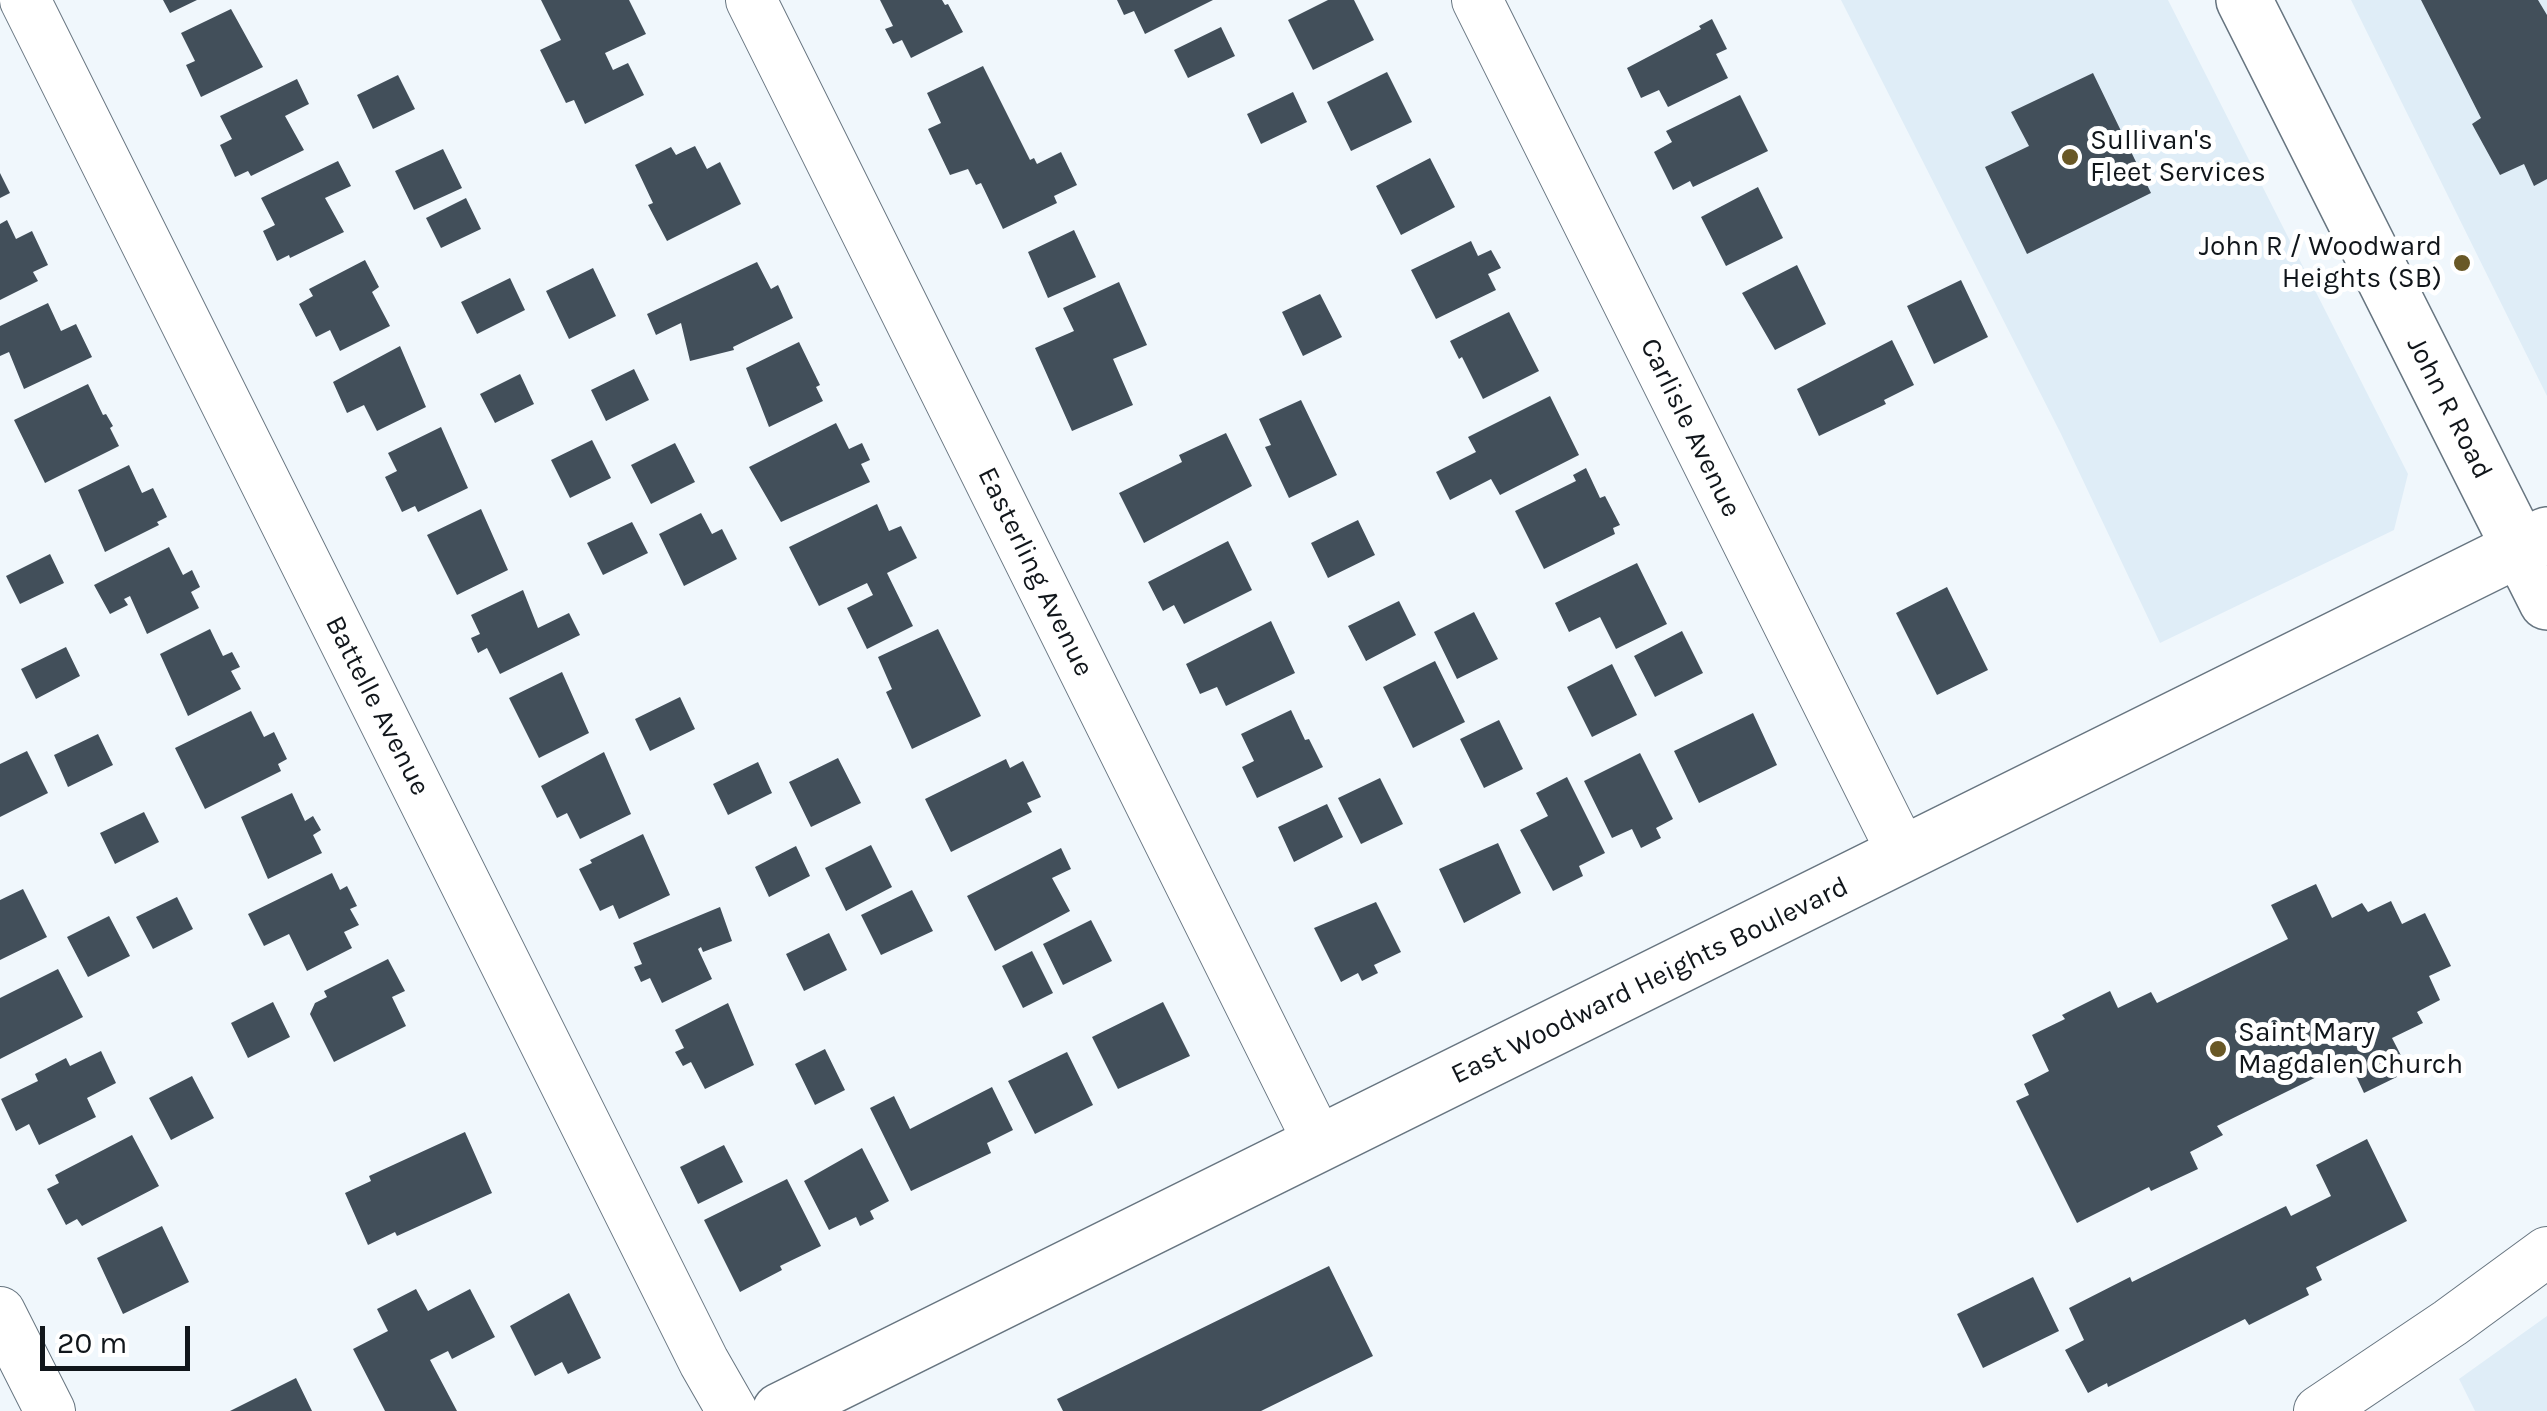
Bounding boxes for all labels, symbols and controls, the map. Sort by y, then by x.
place label: Sullivan's Fleet Services [2090,124,2266,190]
marker: Sullivan's Fleet Services [2059,146,2081,168]
place label: John R / Woodward Heights (SB) [2199,230,2442,296]
marker: John R / Woodward Heights (SB) [2451,252,2473,274]
street label: John R Road [2399,331,2499,485]
street label: Carlisle Avenue [1632,333,1748,523]
street label: Easterling Avenue [970,462,1100,682]
street label: Battelle Avenue [317,611,437,801]
street label: East Woodward Heights Boulevard [1446,870,1854,1092]
place label: Saint Mary Magdalen Church [2238,1016,2463,1082]
marker: Saint Mary Magdalen Church [2207,1038,2229,1060]
scale bar [45,1306,195,1368]
text: 20 m [57,1325,127,1361]

